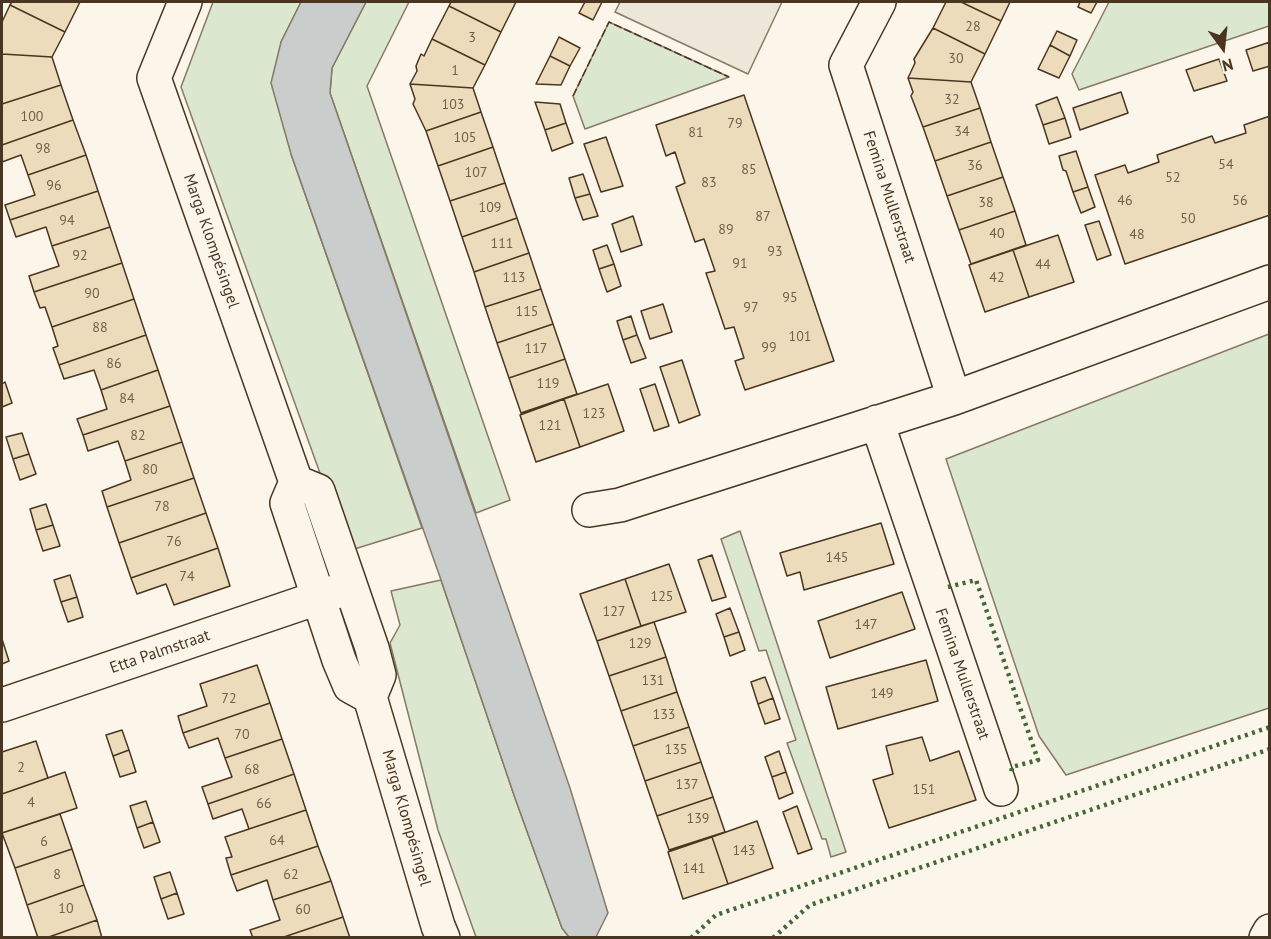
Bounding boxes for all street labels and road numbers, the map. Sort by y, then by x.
street label: Femina Mullerstraat [859,129,919,265]
street label: Marga Klompésingel [179,171,243,311]
street label: Femina Mullerstraat [931,606,993,742]
street label: Etta Palmstraat [107,626,213,678]
street label: Marga Klompésingel [377,748,435,888]

